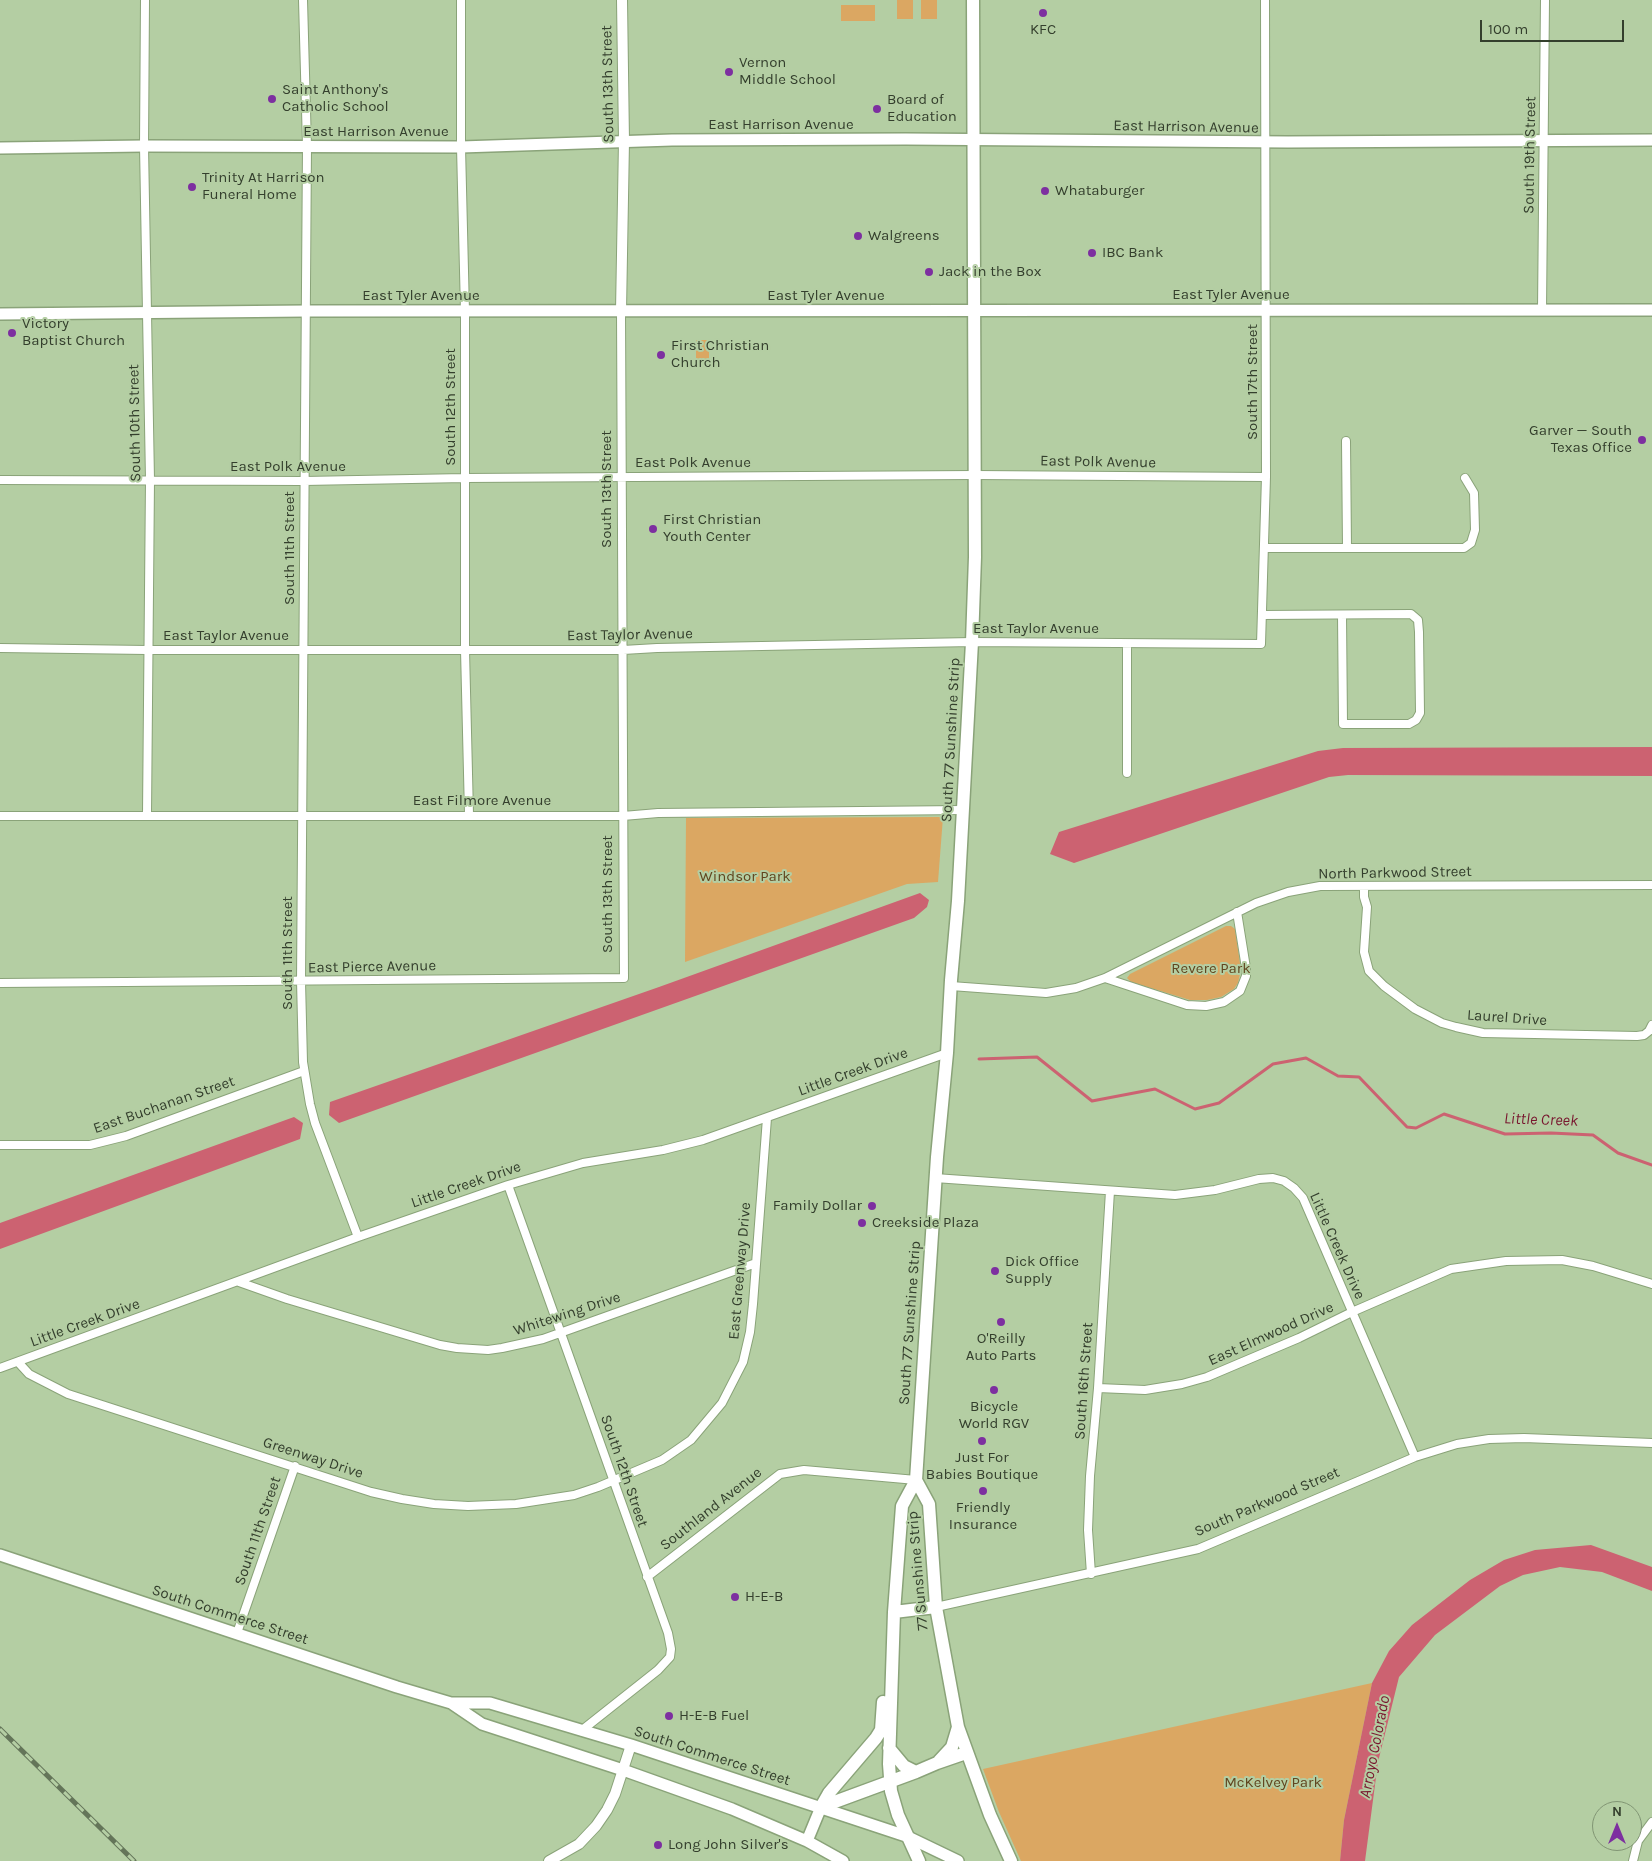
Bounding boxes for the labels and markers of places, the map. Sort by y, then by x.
marker: KFC [1037,7,1049,19]
place label: KFC [1030,21,1056,39]
place label: Vernon Middle School [739,54,836,89]
marker: Vernon Middle School [723,66,735,78]
place label: Saint Anthony's Catholic School [282,81,389,116]
place label: Board of Education [887,91,957,126]
marker: Saint Anthony's Catholic School [266,93,278,105]
marker: Board of Education [871,103,883,115]
place label: Trinity At Harrison Funeral Home [202,169,325,204]
marker: Trinity At Harrison Funeral Home [186,181,198,193]
place label: Whataburger [1055,182,1144,200]
marker: Whataburger [1039,185,1051,197]
place label: Walgreens [868,227,940,245]
marker: Walgreens [852,230,864,242]
place label: IBC Bank [1102,244,1163,262]
marker: IBC Bank [1086,247,1098,259]
place label: Jack in the Box [939,263,1041,281]
marker: Jack in the Box [923,266,935,278]
place label: Victory Baptist Church [22,315,125,350]
marker: Victory Baptist Church [6,327,18,339]
place label: First Christian Church [671,337,769,372]
marker: First Christian Church [655,349,667,361]
place label: Garver — South Texas Office [1529,422,1632,457]
marker: Garver — South Texas Office [1636,434,1648,446]
place label: First Christian Youth Center [663,511,761,546]
marker: First Christian Youth Center [647,523,659,535]
place label: Family Dollar [773,1197,862,1215]
marker: Family Dollar [866,1200,878,1212]
place label: Creekside Plaza [872,1214,979,1232]
marker: Creekside Plaza [856,1217,868,1229]
place label: Dick Office Supply [1005,1253,1079,1288]
marker: Dick Office Supply [989,1265,1001,1277]
marker: O'Reilly Auto Parts [995,1316,1007,1328]
place label: O'Reilly Auto Parts [966,1330,1036,1365]
marker: Bicycle World RGV [988,1384,1000,1396]
place label: Bicycle World RGV [959,1398,1029,1433]
marker: Just For Babies Boutique [976,1435,988,1447]
place label: Just For Babies Boutique [926,1449,1038,1484]
marker: Friendly Insurance [977,1485,989,1497]
place label: Friendly Insurance [949,1499,1017,1534]
place label: H-E-B [745,1588,783,1606]
marker: H-E-B [729,1591,741,1603]
place label: H-E-B Fuel [679,1707,749,1725]
marker: H-E-B Fuel [663,1710,675,1722]
place label: Long John Silver's [668,1836,789,1854]
marker: Long John Silver's [652,1839,664,1851]

